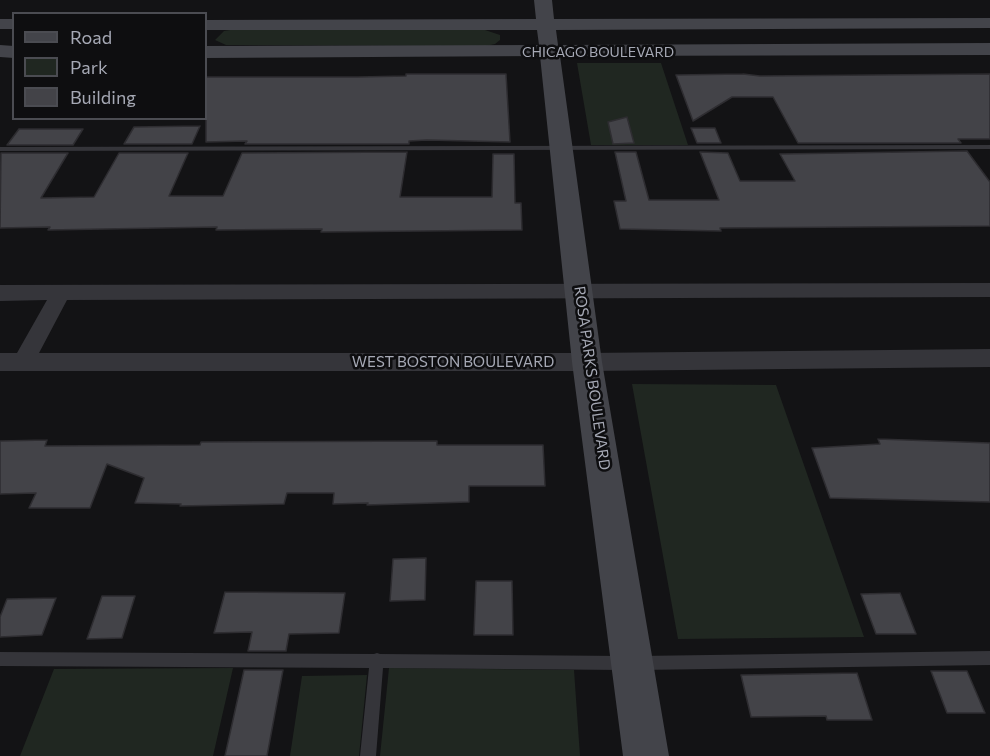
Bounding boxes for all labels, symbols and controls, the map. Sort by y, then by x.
legend [12,12,207,120]
text: Road [70,26,112,48]
street label: CHICAGO BOULEVARD [522,44,674,60]
text: Park [70,56,108,78]
text: Building [70,86,136,108]
street label: ROSA PARKS BOULEVARD [570,285,614,471]
street label: WEST BOSTON BOULEVARD [352,353,554,371]

